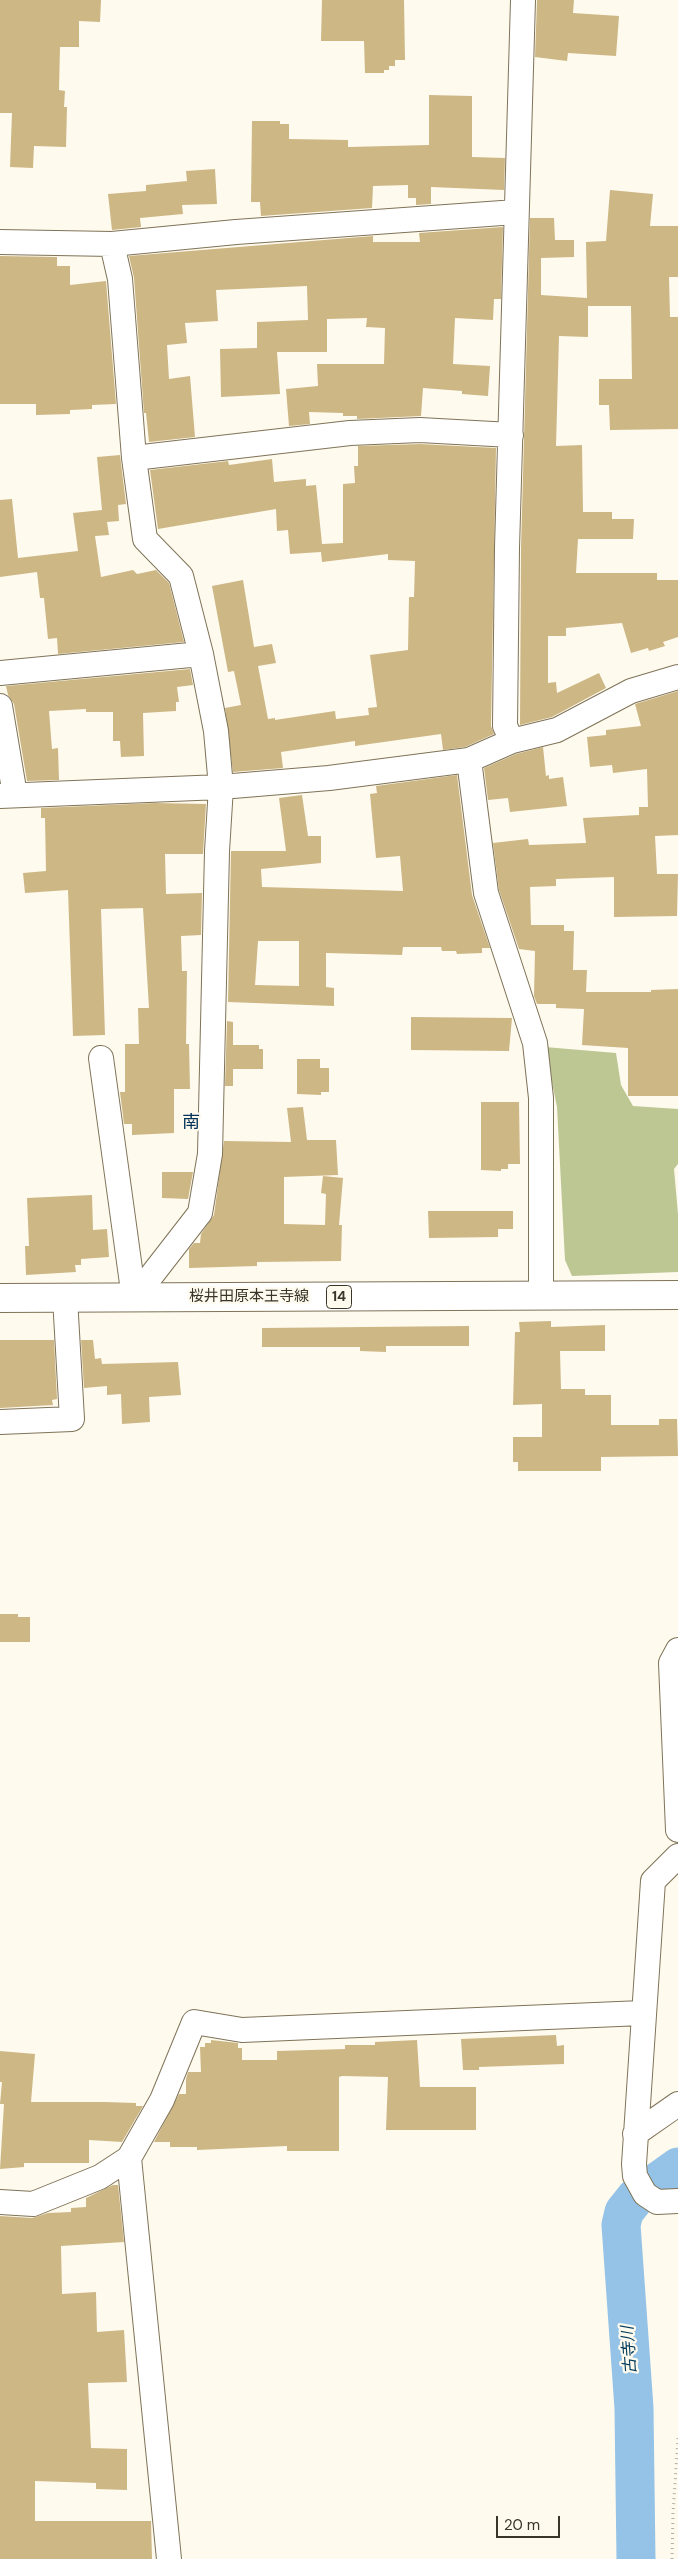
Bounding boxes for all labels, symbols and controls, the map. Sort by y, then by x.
district label: 南 [182,1112,200,1134]
road number: 14 [326,1285,352,1308]
street label: 桜井田原本王寺線 [189,1288,309,1306]
water label: 古寺川 [619,2325,641,2375]
scale bar [498,2506,562,2538]
text: 20 m [504,2515,540,2535]

